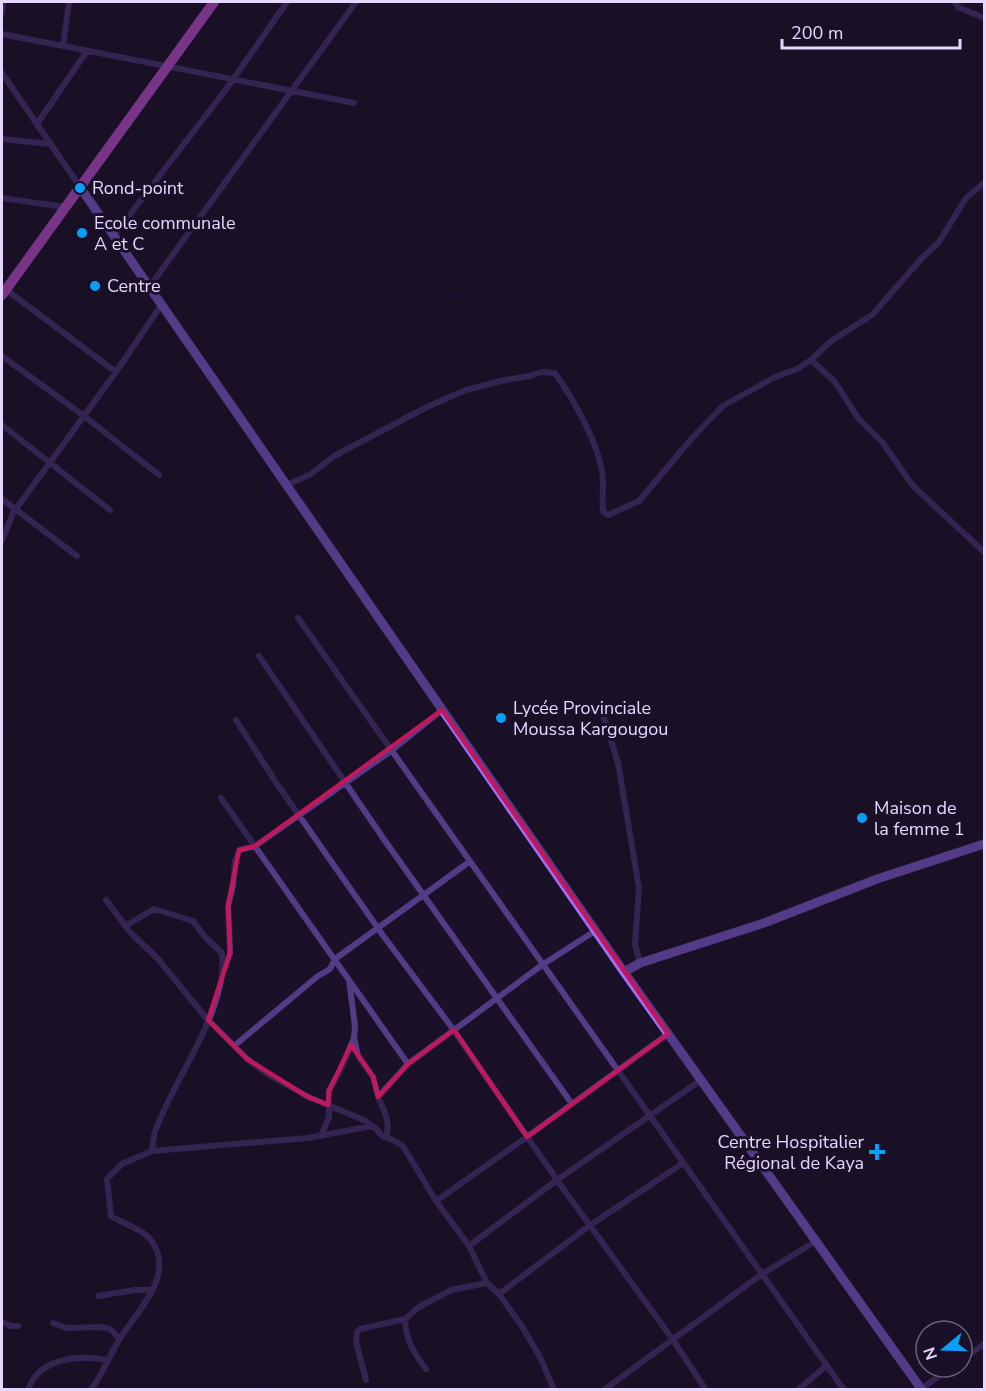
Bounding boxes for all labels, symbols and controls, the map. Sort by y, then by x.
scale bar [782,12,960,50]
text: 200 m [791,21,843,45]
place label: Rond-point [92,176,184,200]
marker: Rond-point [73,181,87,195]
place label: Ecole communale A et C [94,211,236,256]
marker: Ecole communale A et C [75,226,89,240]
place label: Centre [107,274,161,298]
marker: Centre [88,279,102,293]
place label: Lycée Provinciale Moussa Kargougou [513,696,668,741]
marker: Lycée Provinciale Moussa Kargougou [494,711,508,725]
place label: Maison de la femme 1 [874,796,965,841]
marker: Maison de la femme 1 [855,811,869,825]
place label: Centre Hospitalier Régional de Kaya [717,1130,865,1175]
marker: Centre Hospitalier Régional de Kaya [868,1143,886,1161]
north arrow [914,1319,974,1379]
text: N [918,1344,943,1363]

